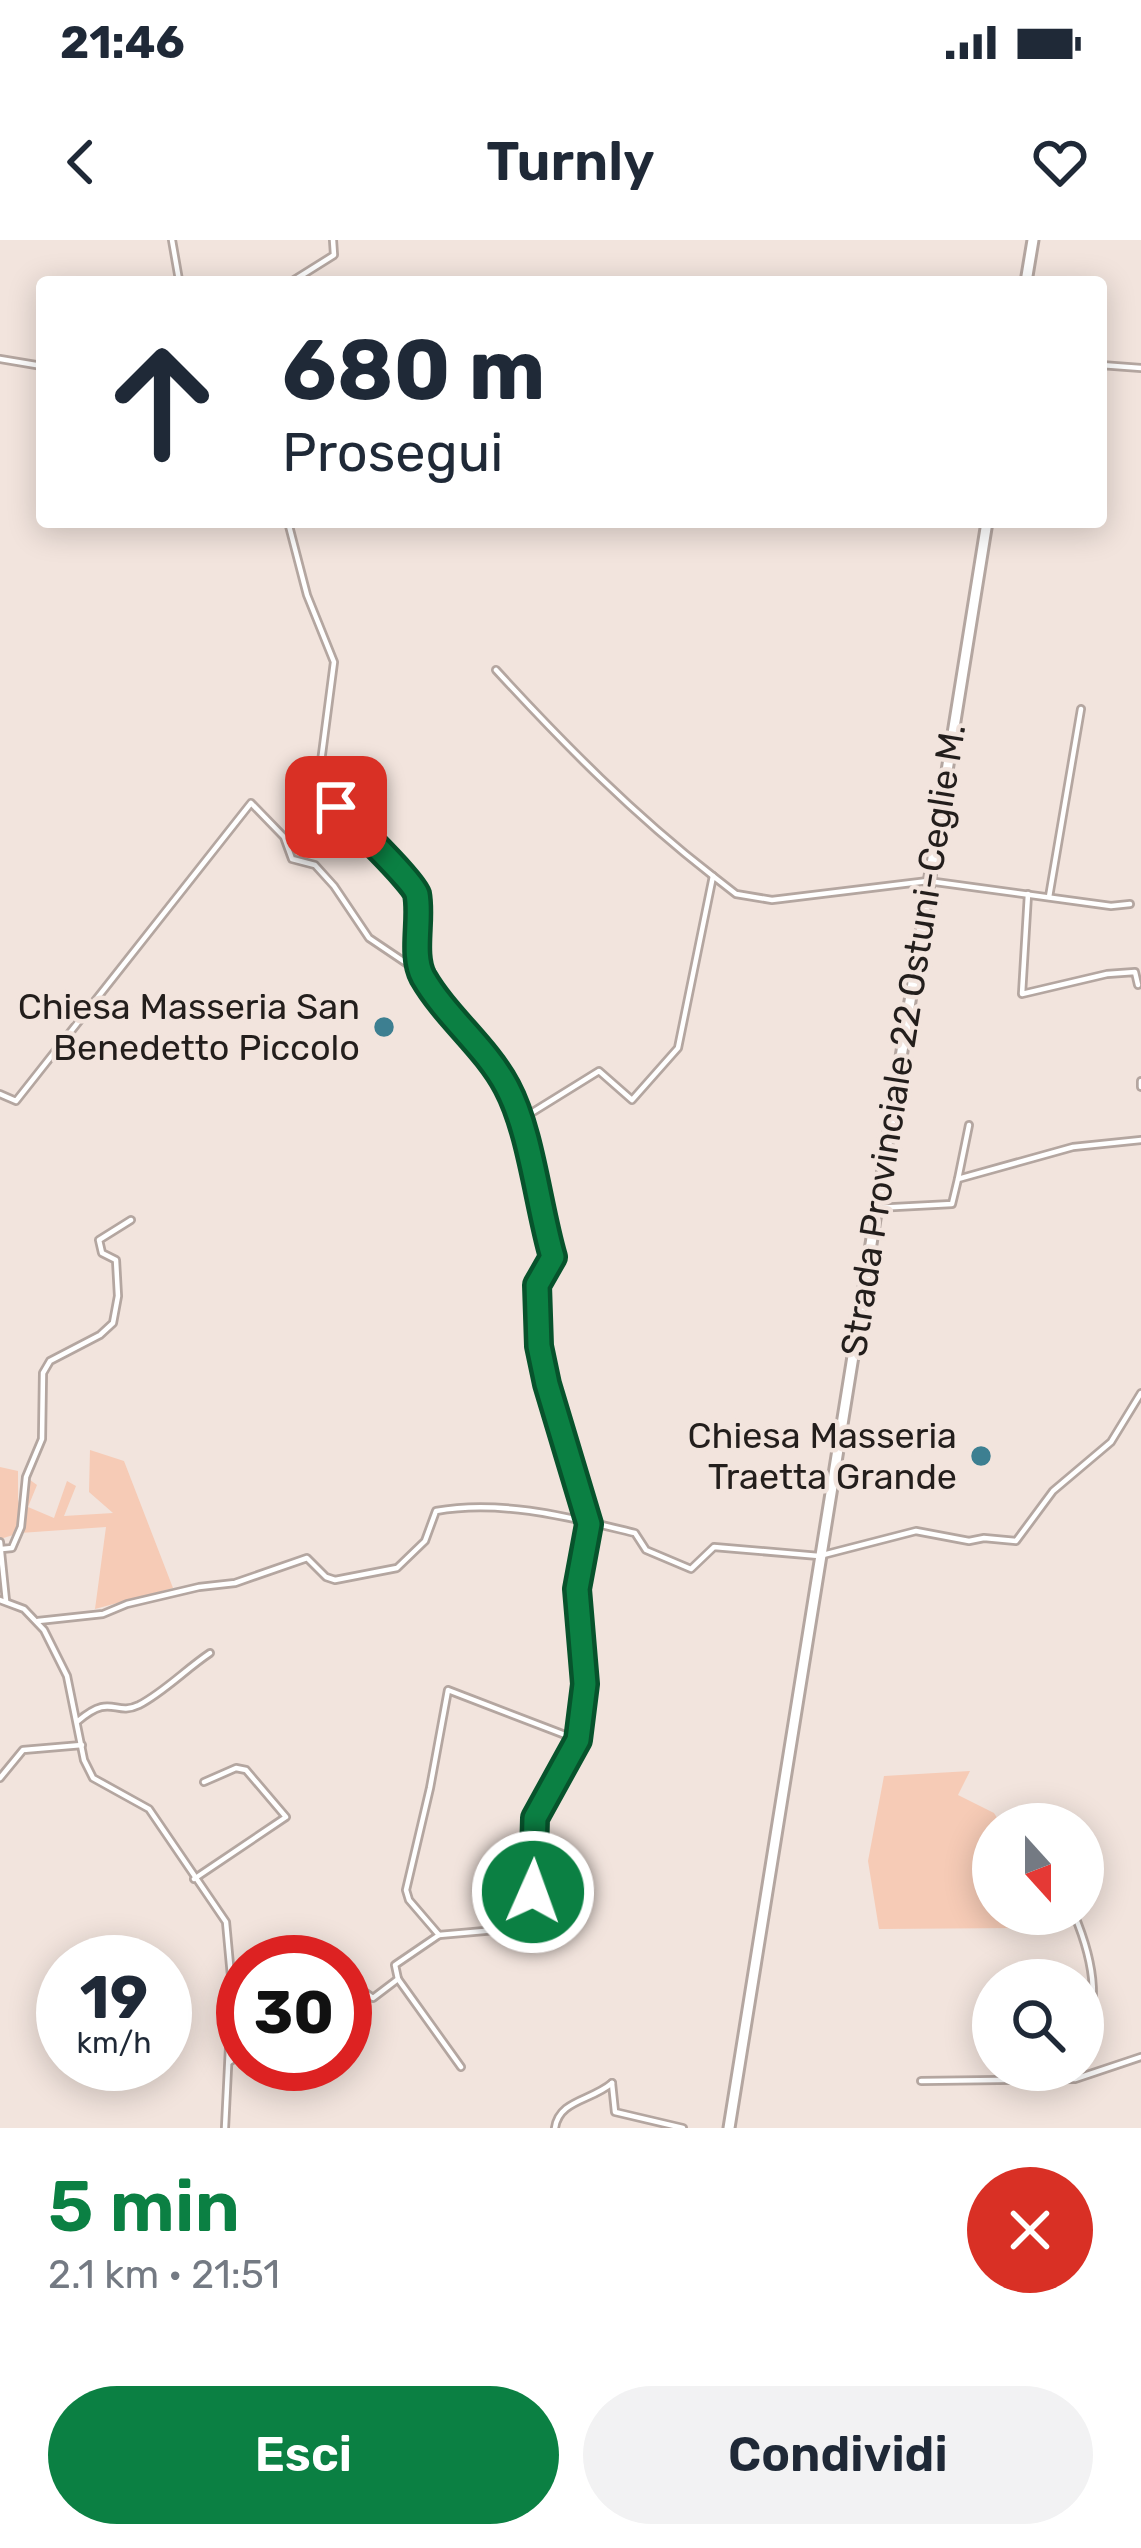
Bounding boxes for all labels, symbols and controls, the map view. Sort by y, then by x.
text: 21:46 [60,16,185,69]
icon: back [48,129,114,195]
icon: heart [1027,129,1093,195]
text: Turnly [486,130,655,194]
text: 680 m [282,320,546,420]
icon: ahead [84,324,240,480]
text: Prosegui [282,421,503,485]
street label: Strada Provinciale 22 Ostuni-Ceglie M. [832,721,974,1359]
pin [285,756,387,858]
icon: arrive [303,774,369,840]
place label: Chiesa Masseria San Benedetto Piccolo [18,985,360,1069]
marker: Chiesa Masseria San Benedetto Piccolo [371,1014,397,1040]
place label: Chiesa Masseria Traetta Grande [688,1414,957,1498]
marker: Chiesa Masseria Traetta Grande [968,1443,994,1469]
north arrow [972,1803,1104,1935]
map controls [972,1803,1104,2091]
position arrow [470,1829,596,1955]
speed limit sign: 30 [216,1935,372,2091]
button: search [972,1959,1104,2091]
text: 19 [80,1962,148,2033]
text: km/h [77,2025,151,2061]
text: 5 min [48,2164,240,2249]
button: close [967,2167,1093,2293]
text: 2.1 km · 21:51 [48,2252,280,2298]
button: Esci [48,2386,559,2524]
button: Condividi [583,2386,1093,2524]

